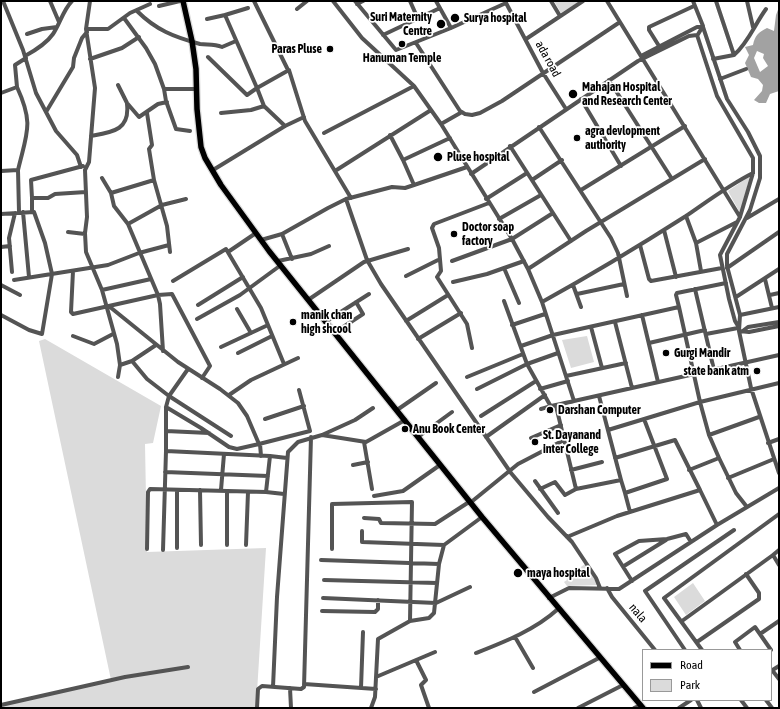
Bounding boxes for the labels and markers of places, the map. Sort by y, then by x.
place label: Suri Maternity Centre [370,10,432,38]
place label: Surya hospital [464,11,527,25]
marker: Surya hospital [449,12,461,24]
marker: Suri Maternity Centre [435,18,447,30]
marker: Hanuman Temple [397,39,407,49]
place label: Paras Pluse [271,42,322,56]
marker: Paras Pluse [325,44,335,54]
place label: Hanuman Temple [363,51,441,65]
place label: Mahajan Hospital and Research Center [582,80,672,108]
marker: Mahajan Hospital and Research Center [567,88,579,100]
place label: agra devlopment authority [585,124,660,152]
marker: agra devlopment authority [572,133,582,143]
place label: Pluse hospital [447,150,510,164]
marker: Pluse hospital [432,151,444,163]
place label: Doctor soap factory [462,220,514,248]
marker: Doctor soap factory [449,229,459,239]
place label: manik chan high shcool [301,308,352,336]
marker: manik chan high shcool [288,317,298,327]
place label: Gurgi Mandir [674,346,730,360]
marker: Gurgi Mandir [661,348,671,358]
place label: state bank atm [684,364,749,378]
marker: state bank atm [752,366,762,376]
place label: Darshan Computer [558,403,640,417]
marker: Darshan Computer [545,405,555,415]
place label: Anu Book Center [413,422,485,436]
marker: Anu Book Center [400,424,410,434]
place label: St. Dayanand inter College [543,428,601,456]
marker: St. Dayanand inter College [530,437,540,447]
place label: maya hospital [527,566,590,580]
marker: maya hospital [512,567,524,579]

